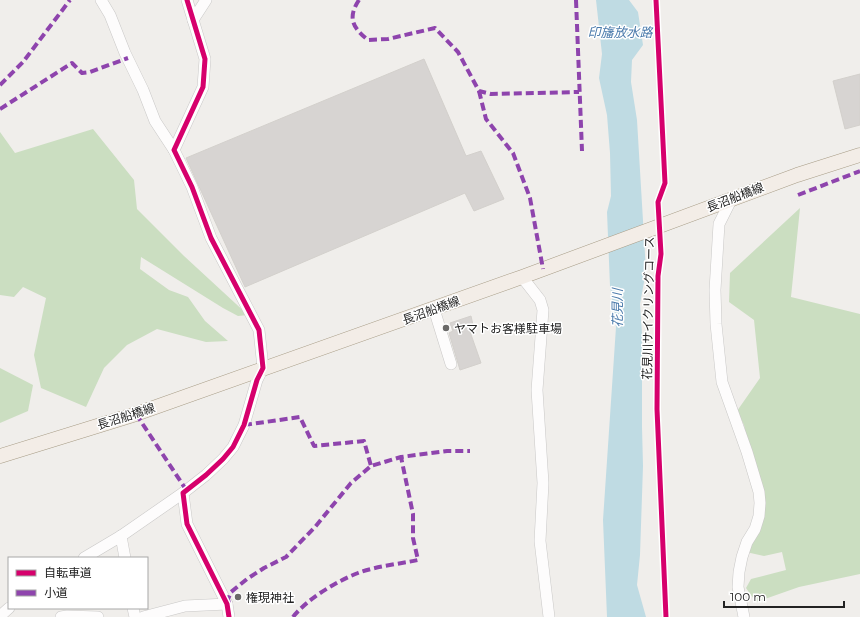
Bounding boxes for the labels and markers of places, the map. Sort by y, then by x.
place label: ヤマトお客様駐車場 [454,321,562,336]
marker: ヤマトお客様駐車場 [441,323,451,333]
place label: 権現神社 [246,590,294,605]
marker: 権現神社 [233,592,243,602]

